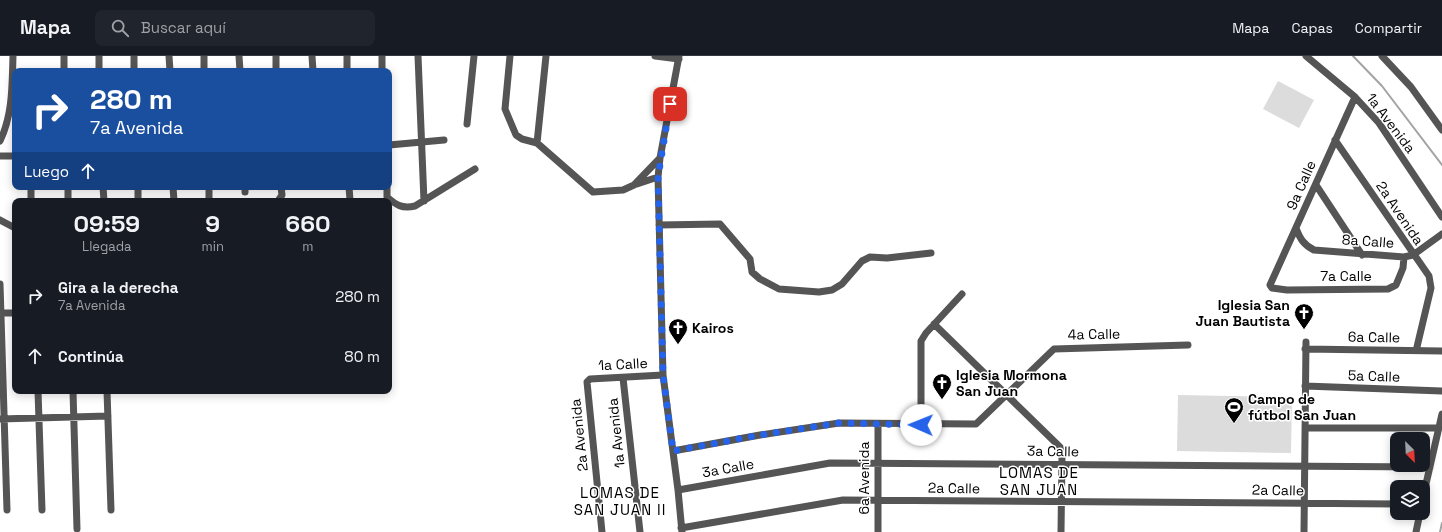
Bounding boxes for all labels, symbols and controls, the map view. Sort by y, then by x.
search box [95,10,375,46]
text: Mapa [20,15,71,40]
icon: search [109,17,131,39]
text: Buscar aquí [141,18,226,37]
text: Mapa [1232,19,1269,37]
text: Capas [1291,19,1333,37]
text: Compartir [1355,19,1422,37]
text: 280 m [90,81,173,117]
icon: right [24,84,76,136]
pin [653,87,687,121]
street label: 1a Avenida [1363,89,1419,157]
icon: arrive [659,93,681,115]
text: 7a Avenida [90,116,183,139]
street label: 9a Calle [1282,157,1320,213]
icon: ahead [77,160,99,182]
text: Luego [24,162,69,181]
street label: 2a Avenida [1372,178,1428,248]
text: 09:59 [73,208,140,239]
text: 9 [205,208,220,239]
text: 660 [285,208,331,239]
street label: 8a Calle [1341,230,1395,252]
text: Llegada [82,238,132,255]
text: min [202,238,224,255]
text: m [302,238,314,255]
street label: 7a Calle [1320,267,1372,285]
text: Gira a la derecha [58,278,178,297]
icon: right [24,285,46,307]
text: 280 m [335,287,380,306]
place label: Iglesia San Juan Bautista [1195,296,1290,330]
text: 7a Avenida [58,297,125,314]
church icon: Iglesia San Juan Bautista [1293,302,1315,330]
church icon: Kairos [667,317,689,345]
place label: Kairos [692,319,734,337]
street label: 4a Calle [1068,325,1120,343]
street label: 6a Calle [1348,328,1400,346]
icon: ahead [24,345,46,367]
text: Continúa [58,347,124,366]
text: 80 m [344,347,380,366]
street label: 1a Calle [598,354,648,374]
place label: Iglesia Mormona San Juan [956,366,1067,400]
street label: 5a Calle [1348,366,1400,386]
church icon: Iglesia Mormona San Juan [931,372,953,400]
place label: Campo de fútbol San Juan [1248,390,1356,424]
sports icon: Campo de fútbol San Juan [1223,396,1245,424]
street label: 1a Avenida [603,397,629,469]
street label: 2a Avenida [566,398,592,472]
position arrow [900,404,942,446]
north arrow [1390,432,1430,472]
map controls [1390,432,1430,520]
street label: 6a Avenida [855,441,873,515]
street label: 3a Calle [1027,442,1079,460]
street label: 3a Calle [701,455,755,481]
district label: LOMAS DE SAN JUAN [999,463,1079,499]
street label: 2a Calle [928,479,980,497]
button: layers [1390,480,1430,520]
street label: 2a Calle [1252,481,1304,499]
district label: LOMAS DE SAN JUAN II [574,483,666,519]

